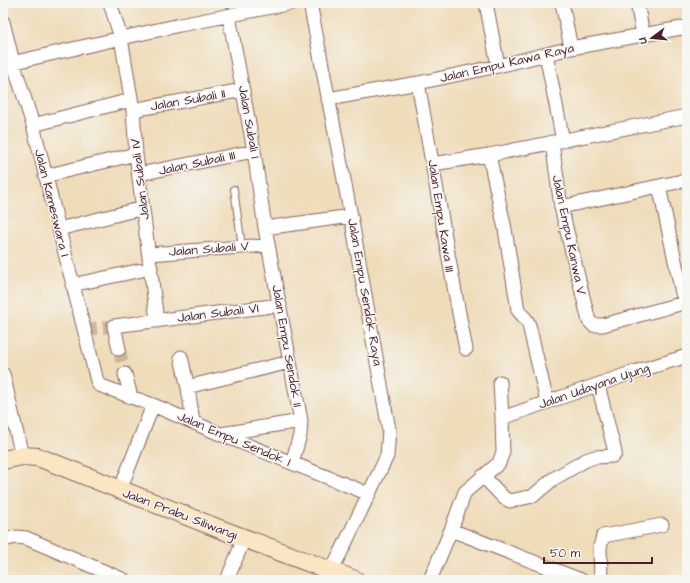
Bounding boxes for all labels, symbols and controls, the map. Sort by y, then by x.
north arrow [632,18,672,58]
text: U [635,36,651,47]
street label: Jalan Empu Kawa Raya [438,39,576,88]
street label: Jalan Subali I [234,84,264,160]
street label: Jalan Subali II [149,85,227,115]
street label: Jalan Subali IV [126,137,154,221]
street label: Jalan Subali III [157,146,237,180]
street label: Jalan Kameswara I [30,147,74,259]
street label: Jalan Empu Kawa III [423,159,459,273]
street label: Jalan Empu Kanwa V [547,173,591,297]
street label: Jalan Empu Sendok Raya [342,217,387,368]
street label: Jalan Subali V [168,237,250,261]
street label: Jalan Empu Sendok II [267,284,307,409]
street label: Jalan Subali VI [176,299,260,327]
street label: Jalan Udayana Ujung [536,359,652,414]
street label: Jalan Empu Sendok I [174,407,294,471]
street label: Jalan Prabu Siliwangi [120,484,240,545]
scale bar [544,539,652,565]
text: 50 m [550,545,581,562]

